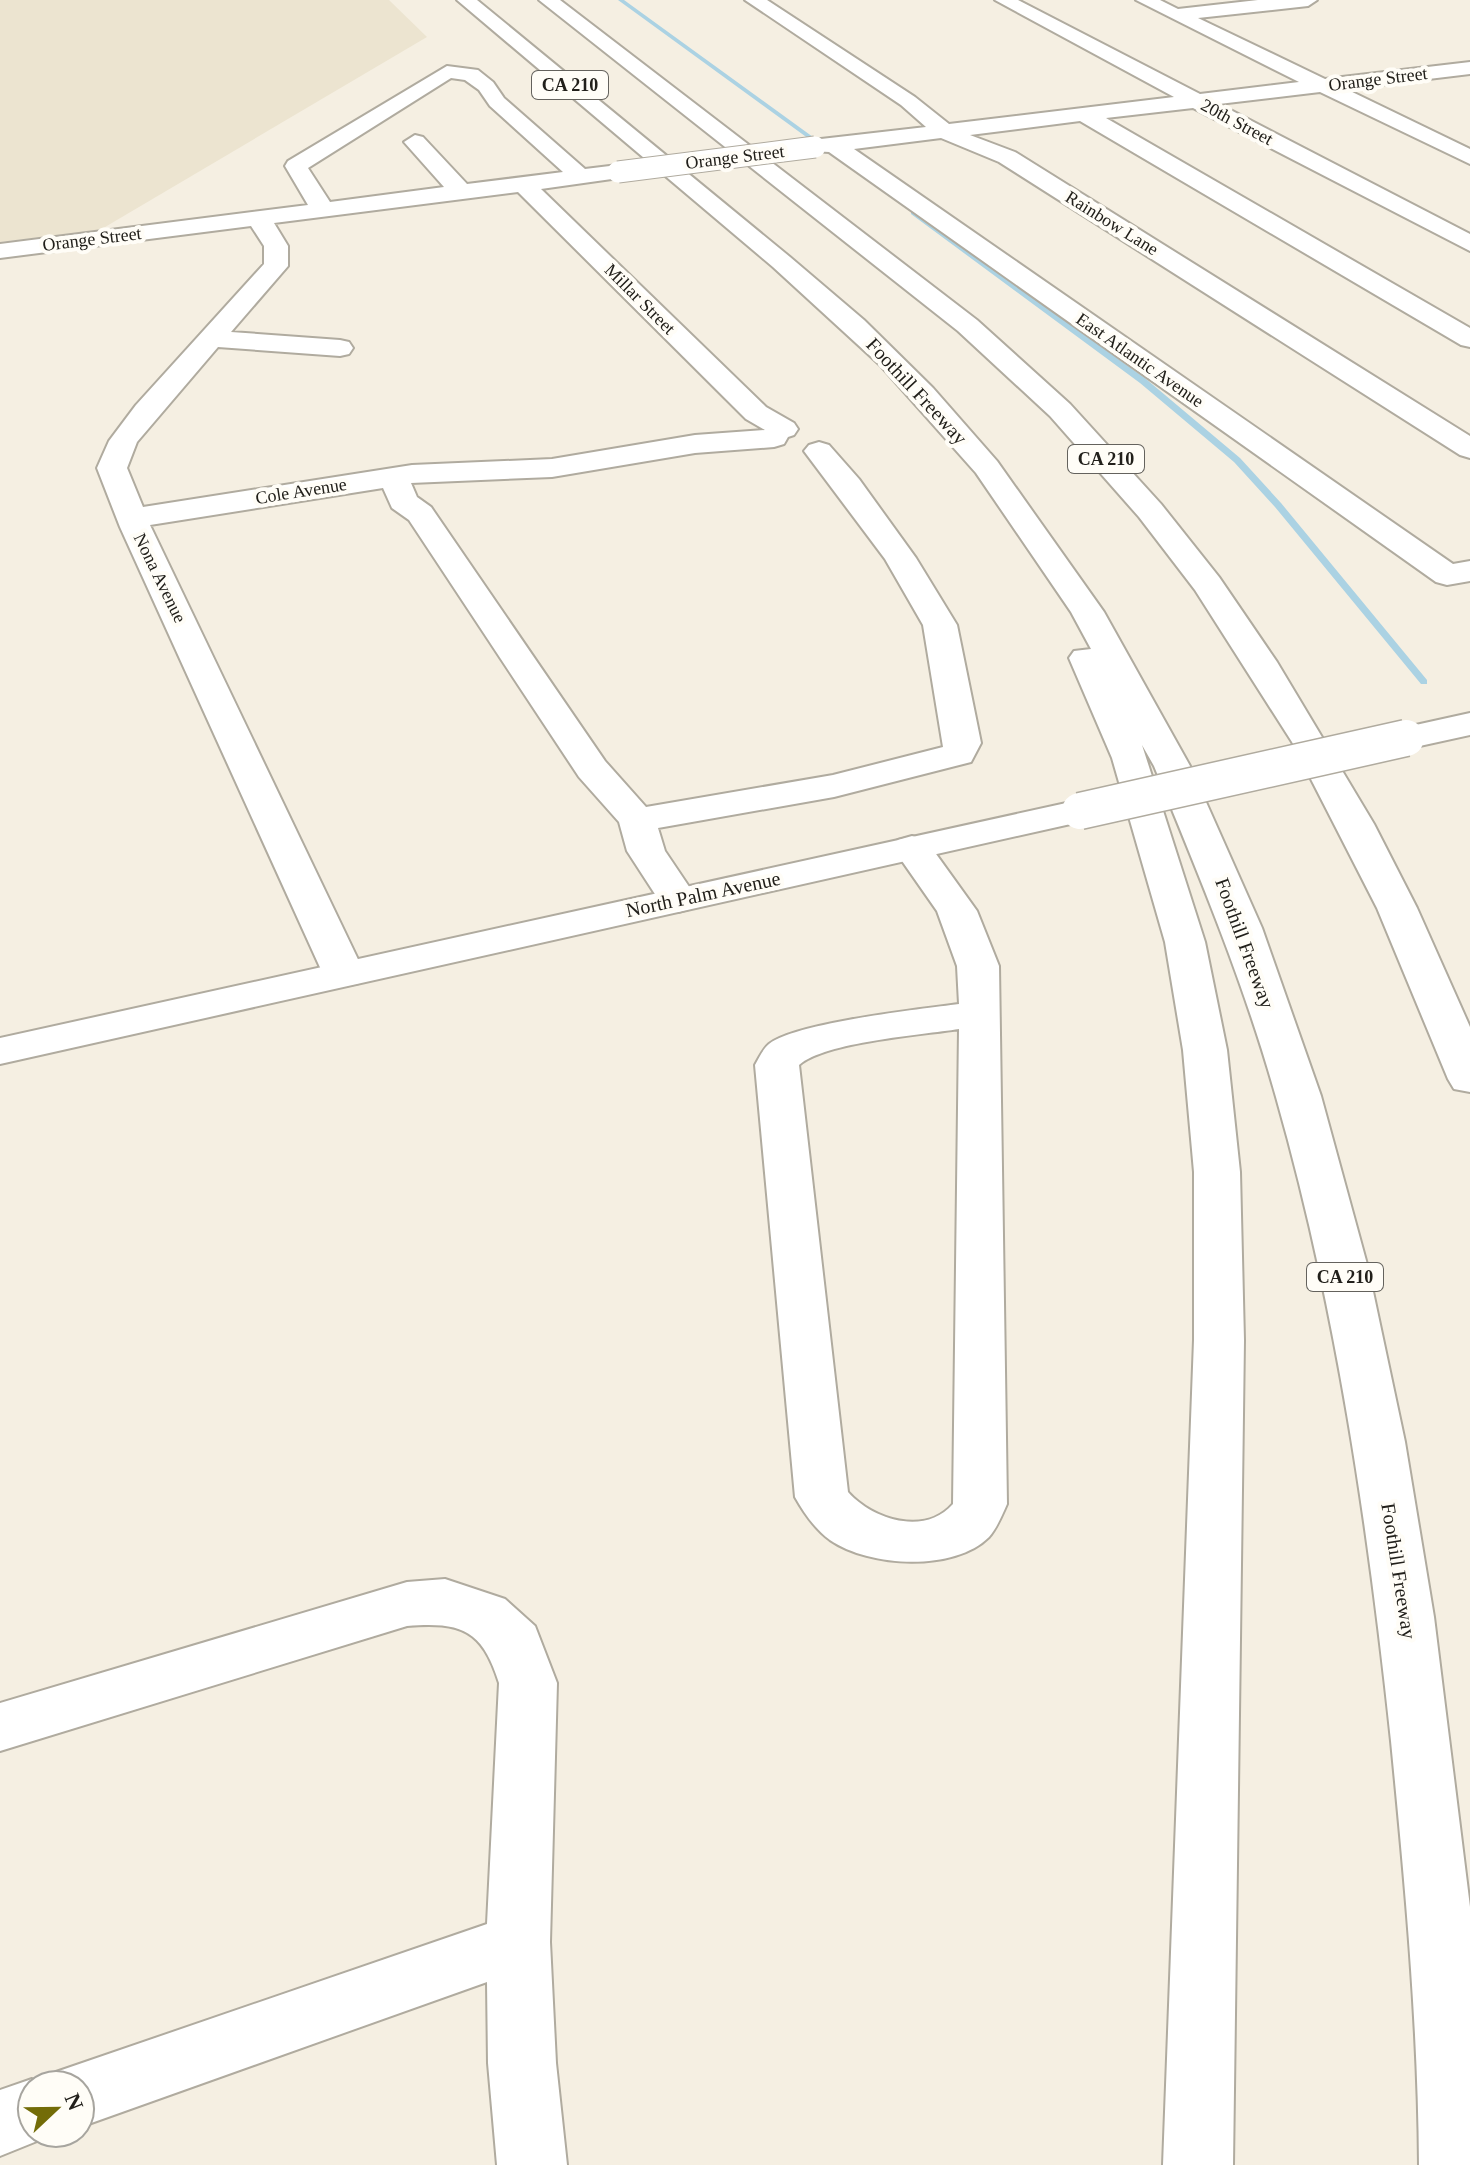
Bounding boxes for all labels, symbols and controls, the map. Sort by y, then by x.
street label: Orange Street [1327,63,1429,95]
road number: CA 210 [532,71,608,99]
street label: 20th Street [1198,95,1276,149]
street label: Orange Street [684,141,786,173]
street label: Rainbow Lane [1062,187,1162,259]
street label: Orange Street [41,223,143,255]
street label: Millar Street [601,260,679,338]
street label: East Atlantic Avenue [1073,309,1207,411]
street label: Foothill Freeway [861,333,972,449]
road number: CA 210 [1068,445,1144,473]
street label: Cole Avenue [254,474,348,508]
street label: Nona Avenue [130,530,190,626]
street label: North Palm Avenue [624,867,782,921]
street label: Foothill Freeway [1210,875,1279,1012]
road number: CA 210 [1307,1263,1383,1291]
street label: Foothill Freeway [1376,1502,1421,1641]
north arrow [16,2069,96,2149]
text: N [60,2090,89,2114]

